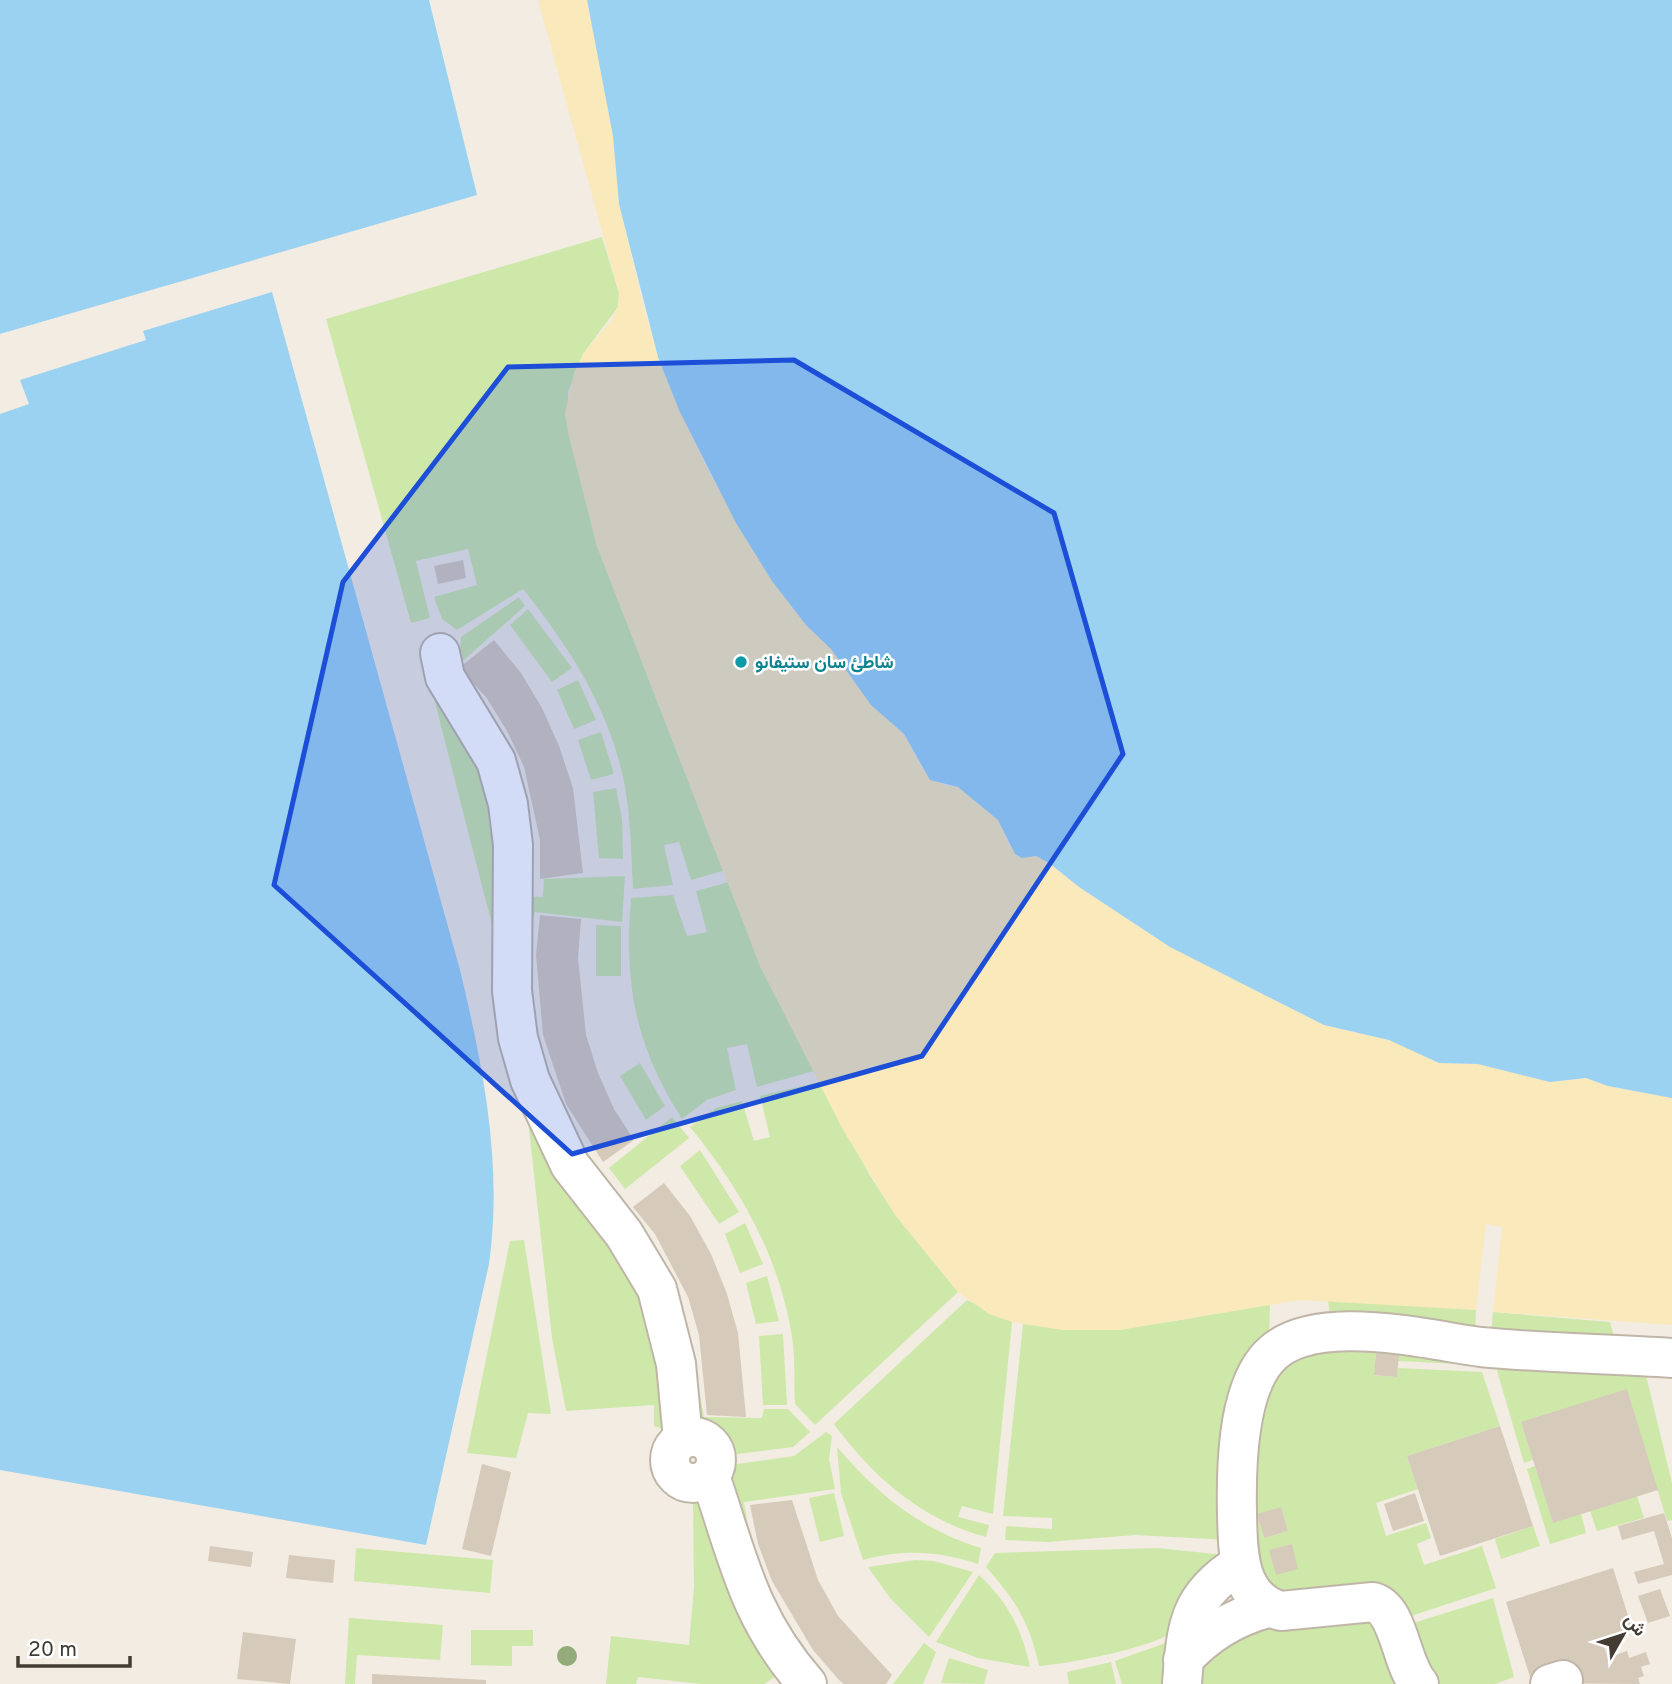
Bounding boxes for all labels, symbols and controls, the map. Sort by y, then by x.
place label: شاطئ سان ستيفانو [755,652,894,675]
marker: شاطئ سان ستيفانو [733,654,749,670]
north arrow [1588,1600,1658,1670]
text: ش [1618,1609,1651,1642]
scale bar [18,1624,130,1668]
text: 20 m [28,1637,77,1664]

